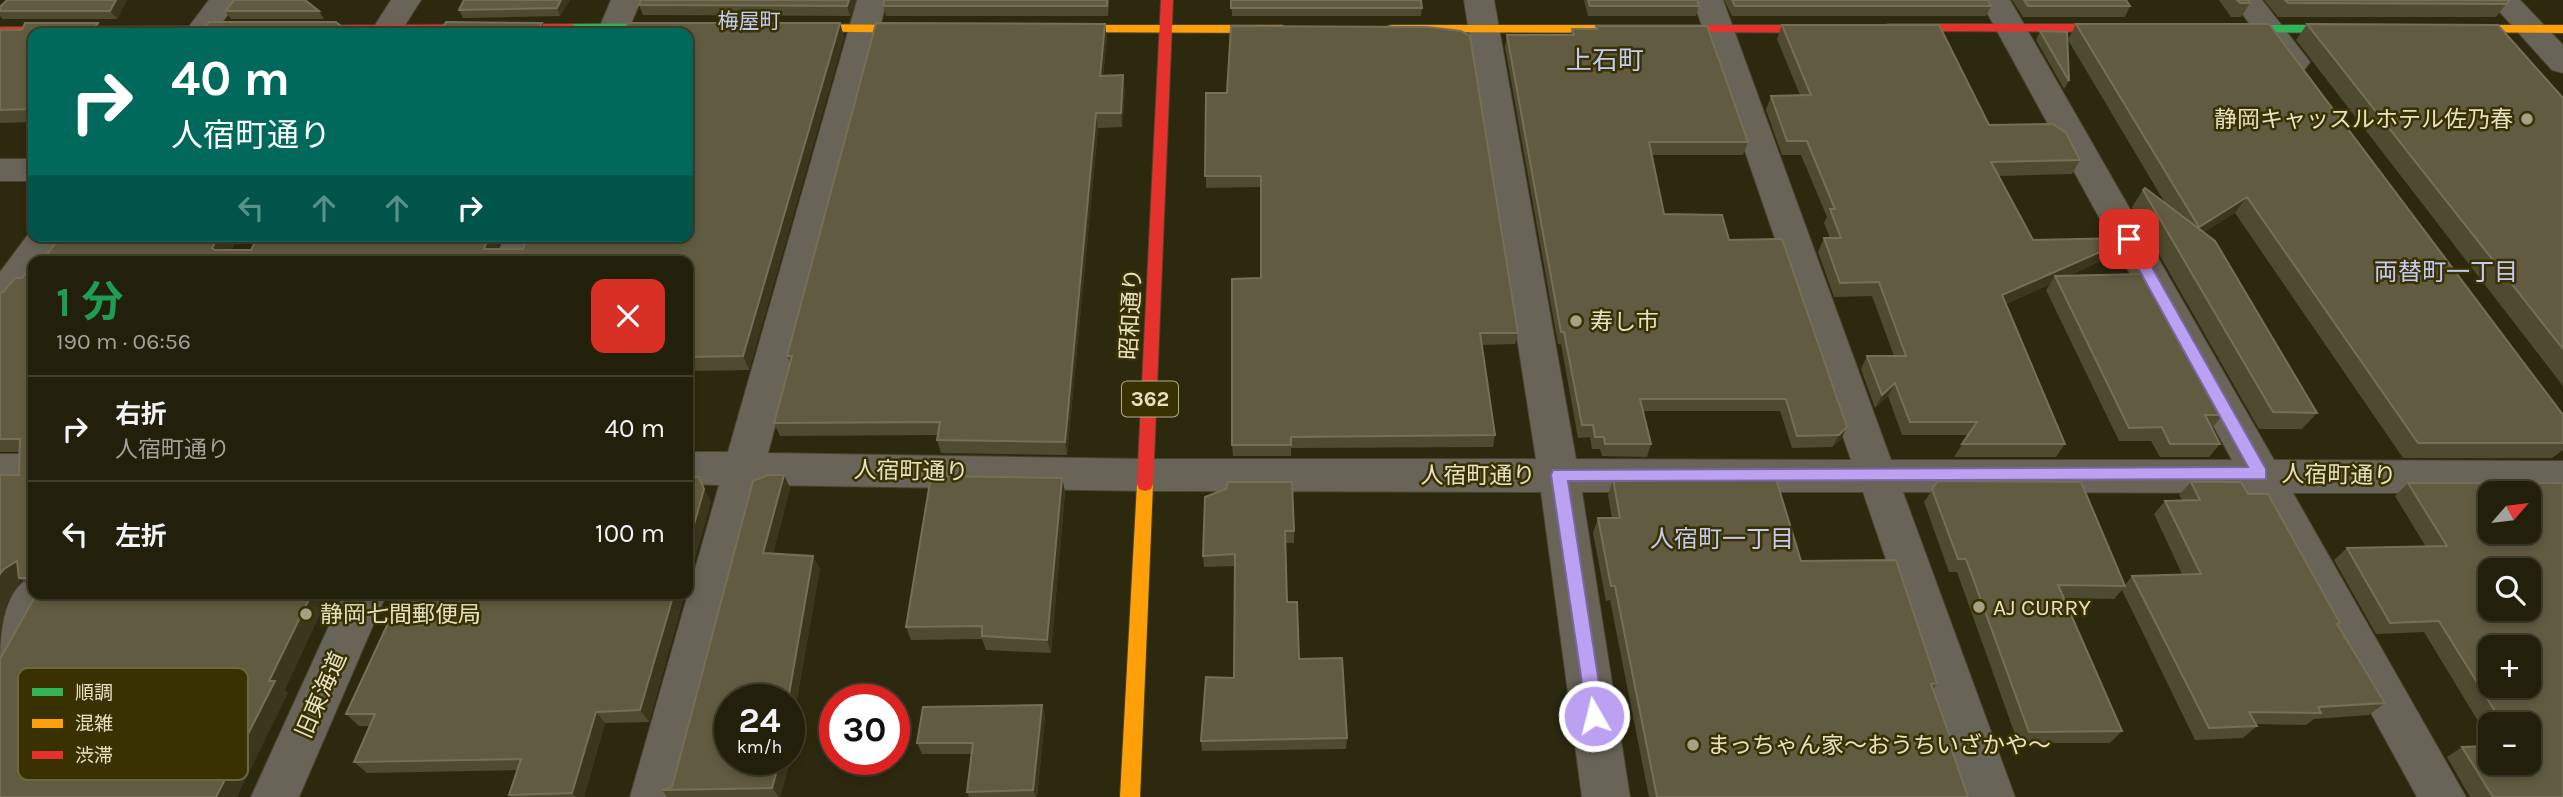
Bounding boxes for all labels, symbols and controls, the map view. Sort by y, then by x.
district label: 梅屋町 [718,9,781,33]
district label: 上石町 [1566,45,1644,76]
text: 40 m [171,50,290,107]
icon: right [56,56,147,147]
place label: 静岡キャッスルホテル佐乃春 [2214,106,2513,133]
marker: 静岡キャッスルホテル佐乃春 [2519,111,2535,127]
text: 人宿町通り [171,117,331,154]
icon: left [232,189,270,227]
icon: ahead [305,189,343,227]
icon: ahead [378,189,416,227]
icon: right [451,189,489,227]
pin [2099,209,2159,269]
icon: arrive [2110,220,2148,258]
district label: 両替町一丁目 [2374,258,2518,286]
street label: 昭和通り [1115,267,1147,361]
text: 1 分 [56,277,124,327]
button: close [591,279,665,353]
place label: 寿し市 [1590,308,1659,335]
marker: 寿し市 [1568,313,1584,329]
text: 190 m · 06:56 [56,328,191,355]
road number: 362 [1122,382,1178,416]
text: 右折 [115,399,167,430]
icon: right [56,410,94,448]
text: 40 m [605,413,665,444]
text: 人宿町通り [115,436,230,463]
street label: 人宿町通り [853,456,969,486]
street label: 人宿町通り [2281,460,2397,490]
street label: 人宿町通り [1421,462,1536,489]
north arrow [2478,481,2541,544]
map controls [2478,481,2541,775]
icon: left [56,515,94,553]
text: 100 m [595,518,665,549]
text: 左折 [115,521,167,552]
district label: 人宿町一丁目 [1650,525,1794,553]
button: search [2478,558,2541,621]
place label: AJ CURRY [1993,594,2091,621]
marker: AJ CURRY [1971,599,1987,615]
place label: 静岡七間郵便局 [320,601,481,628]
marker: 静岡七間郵便局 [298,606,314,622]
button: + [2478,635,2541,698]
street label: 旧東海道 [290,647,352,743]
legend [18,668,248,780]
position arrow [1557,679,1631,753]
text: 順調 [75,682,113,704]
speed limit sign: 30 [819,684,910,775]
text: 24 [739,700,781,741]
button: − [2478,712,2541,775]
text: 混雑 [75,713,113,735]
place label: まっちゃん家〜おうちいざかや〜 [1707,732,2051,759]
text: km/h [737,736,782,758]
marker: まっちゃん家〜おうちいざかや〜 [1685,737,1701,753]
text: 渋滞 [75,745,113,767]

